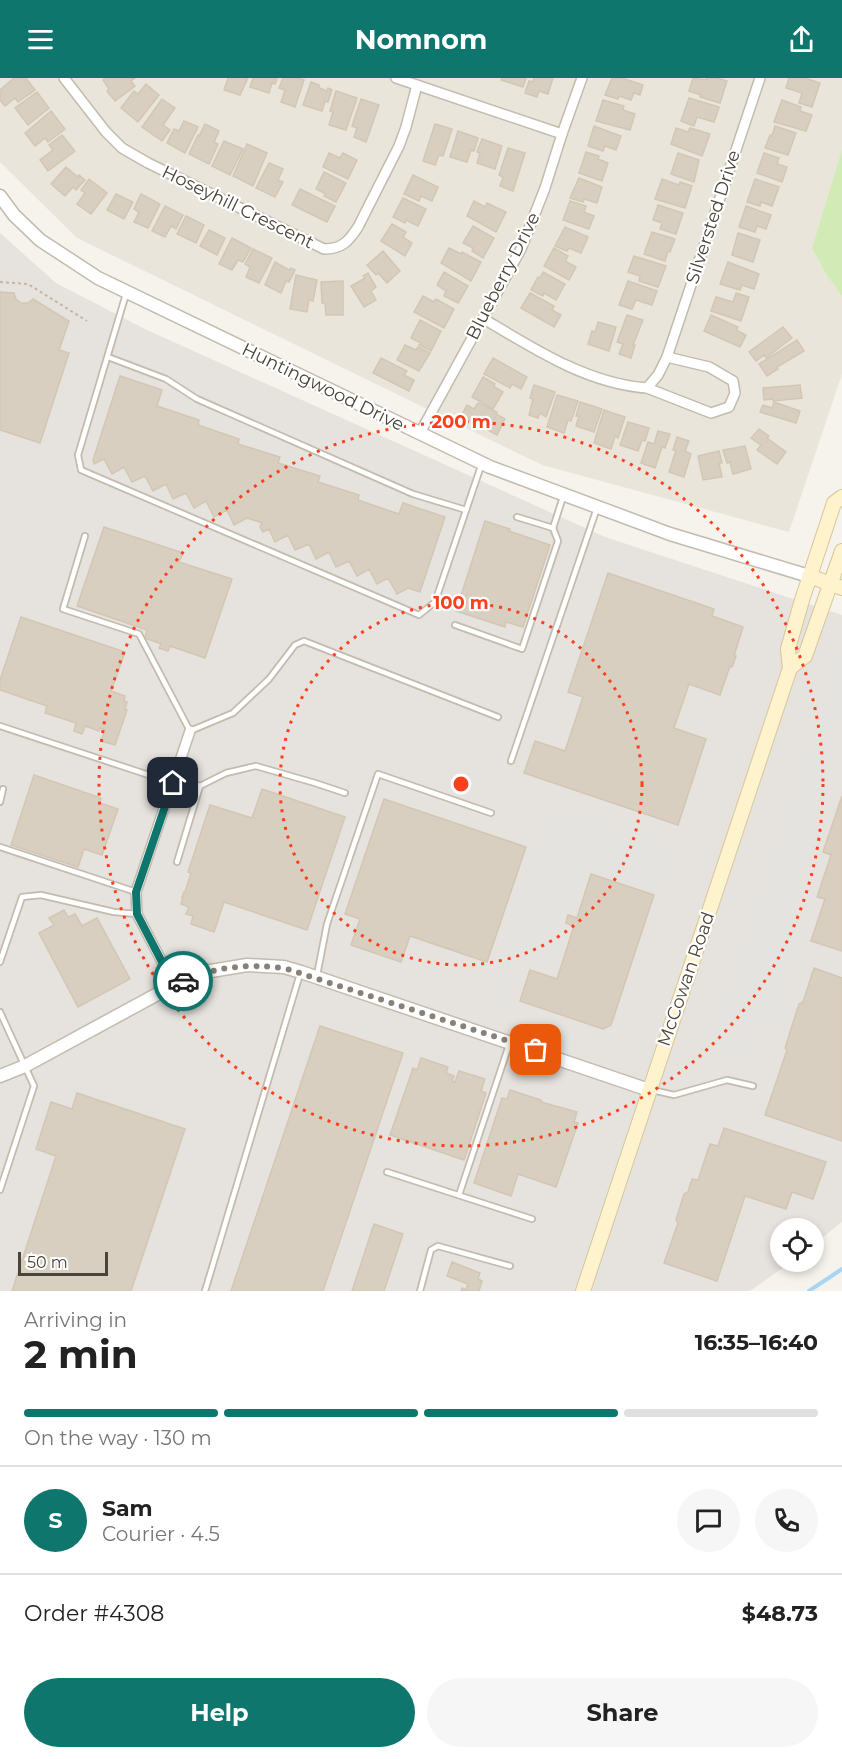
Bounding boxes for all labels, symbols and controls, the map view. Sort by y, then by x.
icon: menu [24,23,57,56]
text: Nomnom [355,23,487,56]
icon: share [785,23,818,56]
street label: Silversted Drive [681,147,745,286]
street label: Hoseyhill Crescent [158,161,318,253]
street label: Blueberry Drive [461,208,545,343]
street label: Huntingwood Drive [238,338,408,436]
text: 200 m [431,411,491,433]
text: 100 m [433,592,489,614]
pin [147,757,198,808]
icon: home [156,766,189,799]
centre of rings [451,774,471,794]
street label: McCowan Road [653,909,719,1049]
courier [153,951,213,1011]
icon: car [167,965,200,998]
pin [510,1024,561,1075]
icon: bag [519,1033,552,1066]
map controls [770,1218,824,1272]
button: locate [770,1218,824,1272]
scale bar [18,1249,108,1276]
text: 50 m [27,1253,68,1272]
text: Arriving in [24,1308,127,1332]
text: 16:35–16:40 [695,1329,818,1356]
text: 2 min [24,1330,138,1378]
text: On the way · 130 m [24,1426,212,1450]
button: chat [677,1489,740,1552]
button: phone [755,1489,818,1552]
text: Sam [102,1495,153,1522]
text: S [48,1507,63,1534]
text: Courier · 4.5 [102,1522,220,1546]
text: Order #4308 [24,1600,164,1627]
text: $48.73 [742,1600,818,1627]
button: Help [24,1678,415,1747]
button: Share [427,1678,818,1747]

